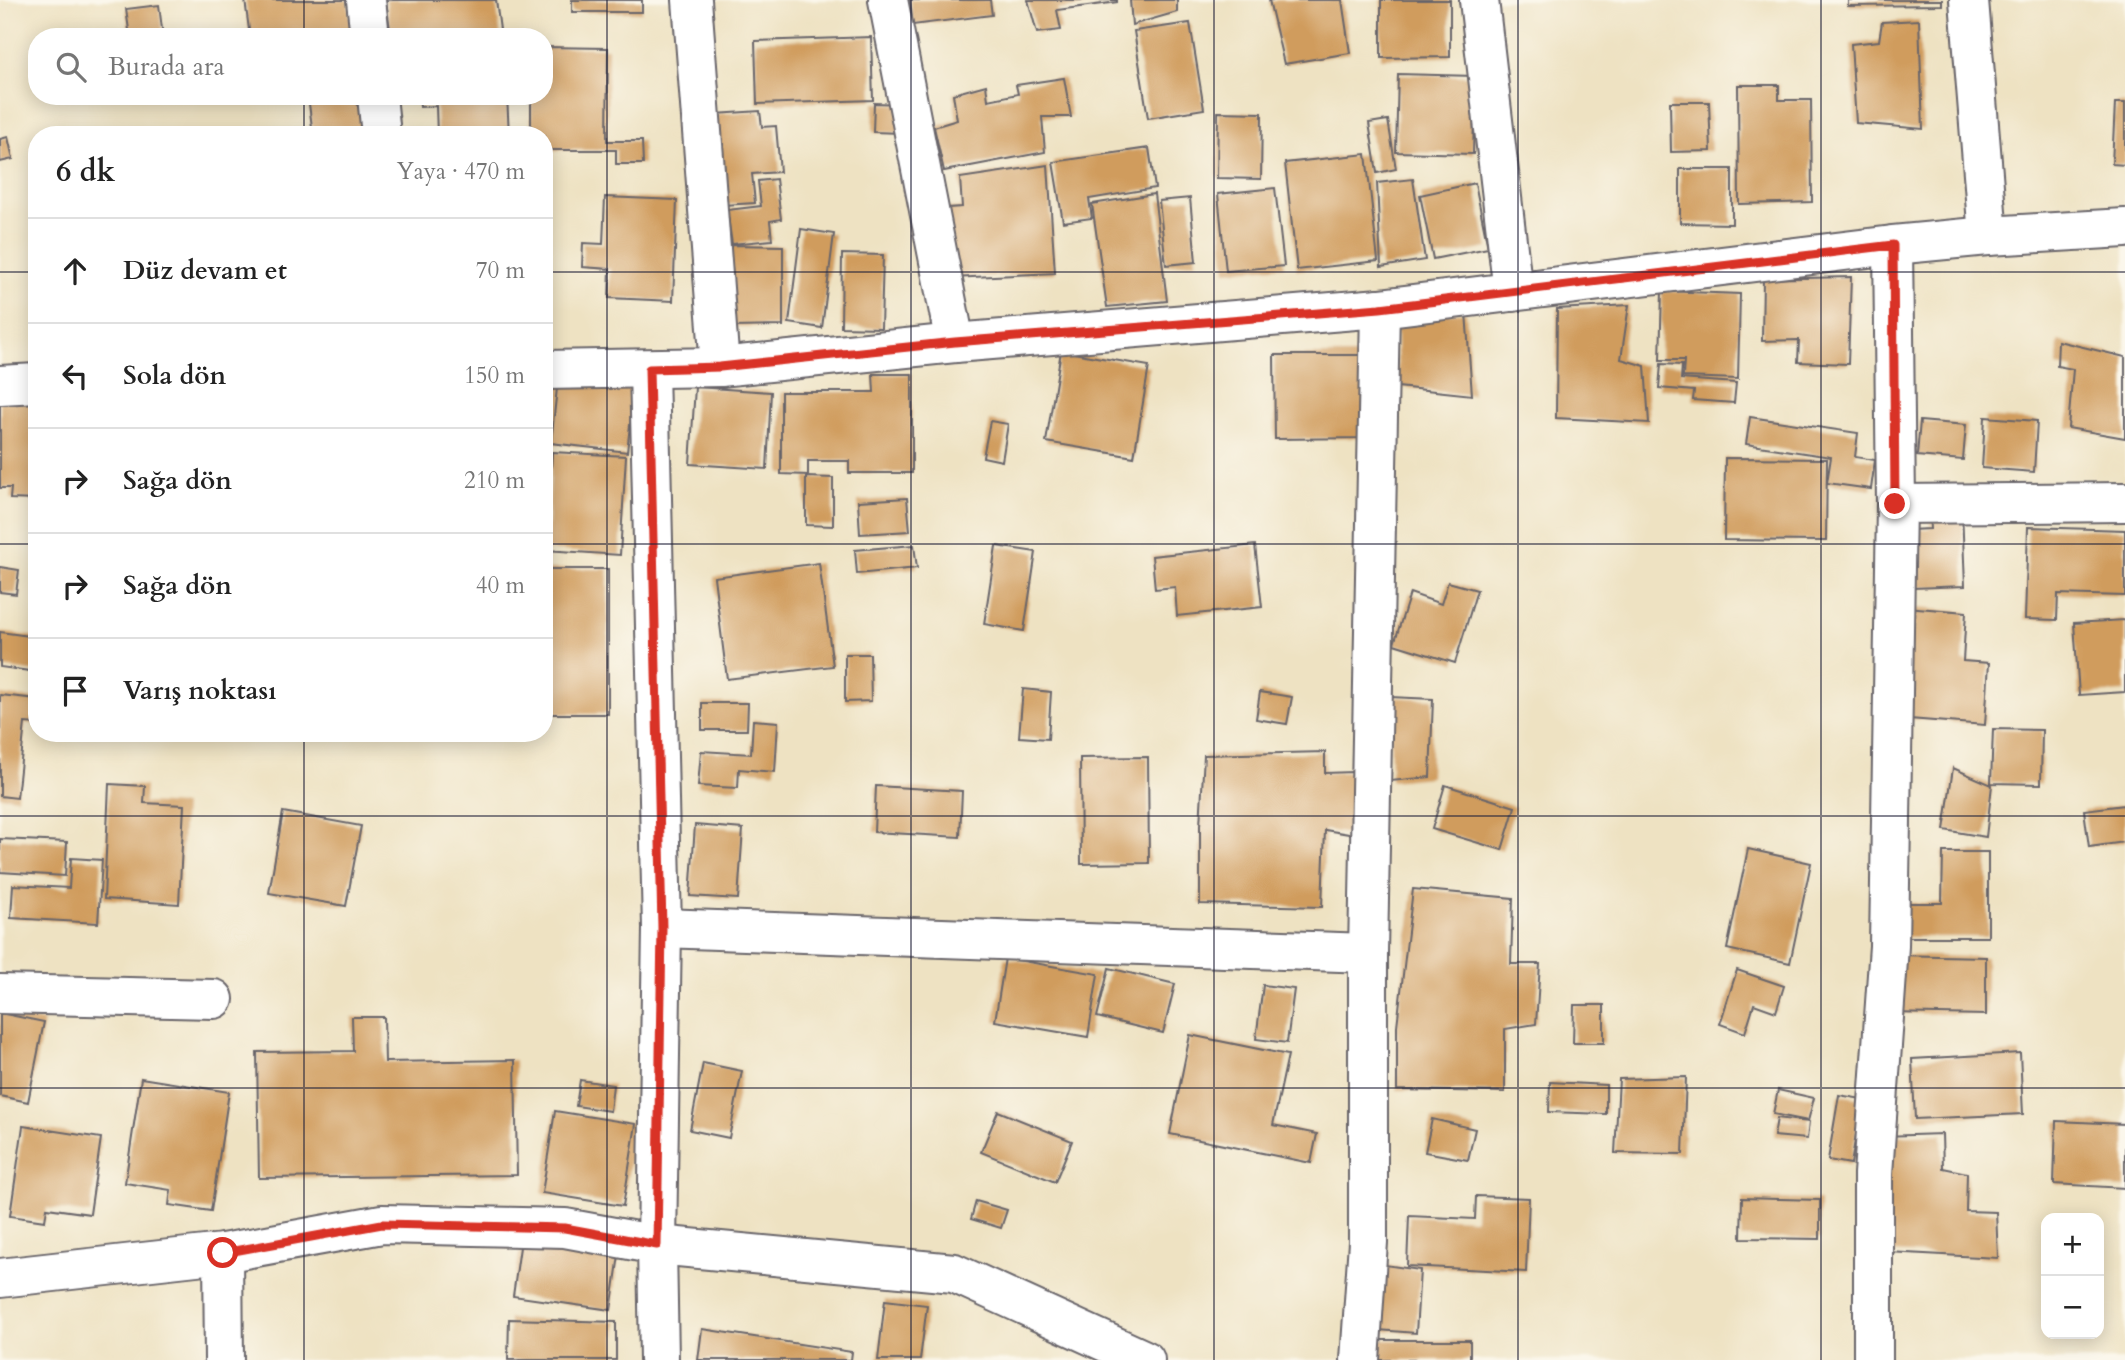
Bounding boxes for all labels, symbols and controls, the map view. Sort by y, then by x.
search box [28,28,553,105]
icon: search [52,48,90,86]
text: Burada ara [108,49,225,84]
text: 6 dk [56,151,115,192]
text: Yaya · 470 m [397,156,525,187]
icon: ahead [56,252,94,290]
text: Düz devam et [123,253,287,288]
text: 70 m [476,255,525,286]
icon: left [56,357,94,395]
text: Sola dön [123,358,226,393]
text: 150 m [464,360,525,391]
icon: right [56,462,94,500]
text: Sağa dön [123,463,232,498]
text: 210 m [464,465,525,496]
route end [1879,488,1910,519]
icon: right [56,567,94,605]
text: Sağa dön [123,568,232,603]
text: 40 m [476,570,525,601]
icon: arrive [56,672,94,710]
text: Varış noktası [123,673,276,708]
map controls [2041,1213,2104,1339]
button: + [2041,1213,2104,1276]
route start [207,1237,238,1268]
button: − [2041,1276,2104,1339]

